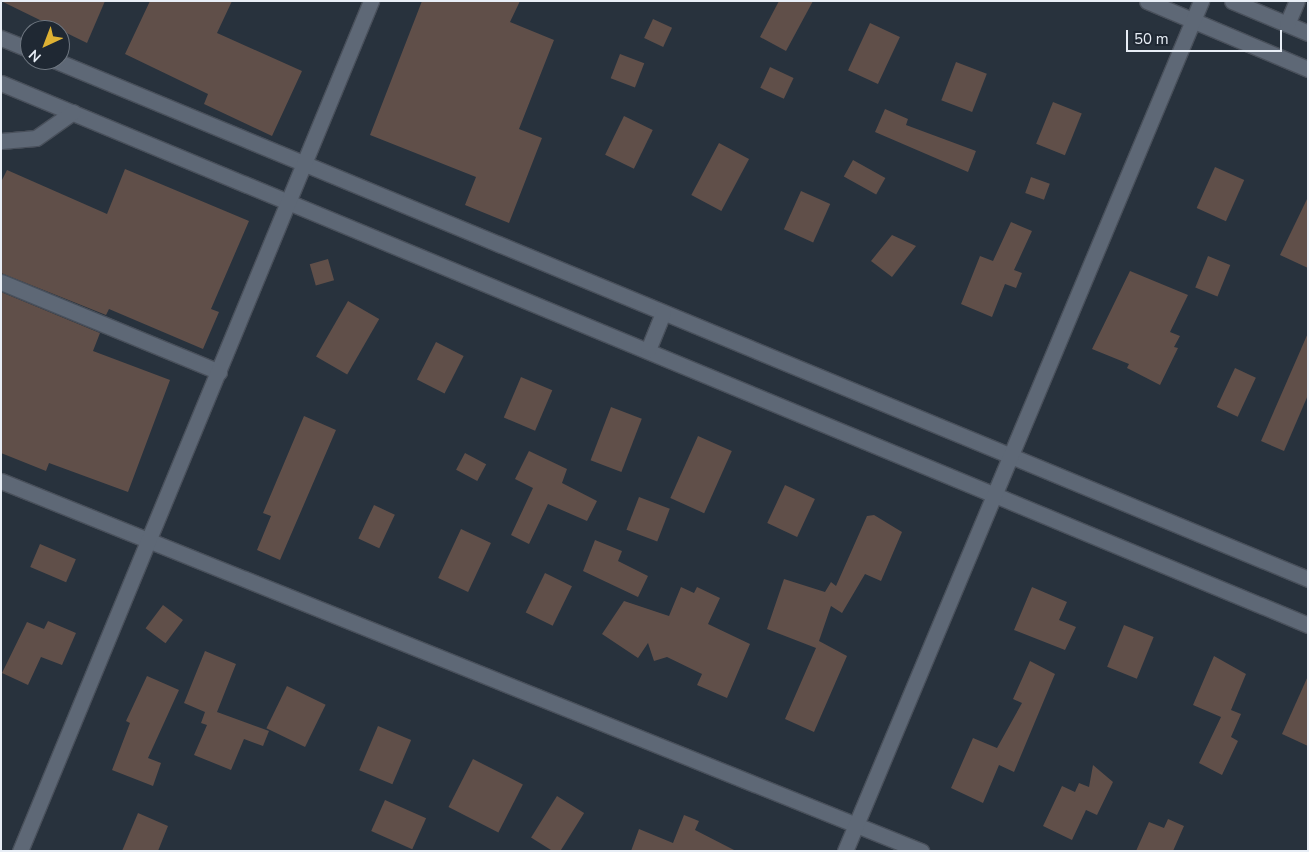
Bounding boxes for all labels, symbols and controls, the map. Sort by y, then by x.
north arrow [20,20,70,70]
scale bar [1129,20,1285,52]
text: 50 m [1134,29,1169,49]
text: N [25,45,45,66]

